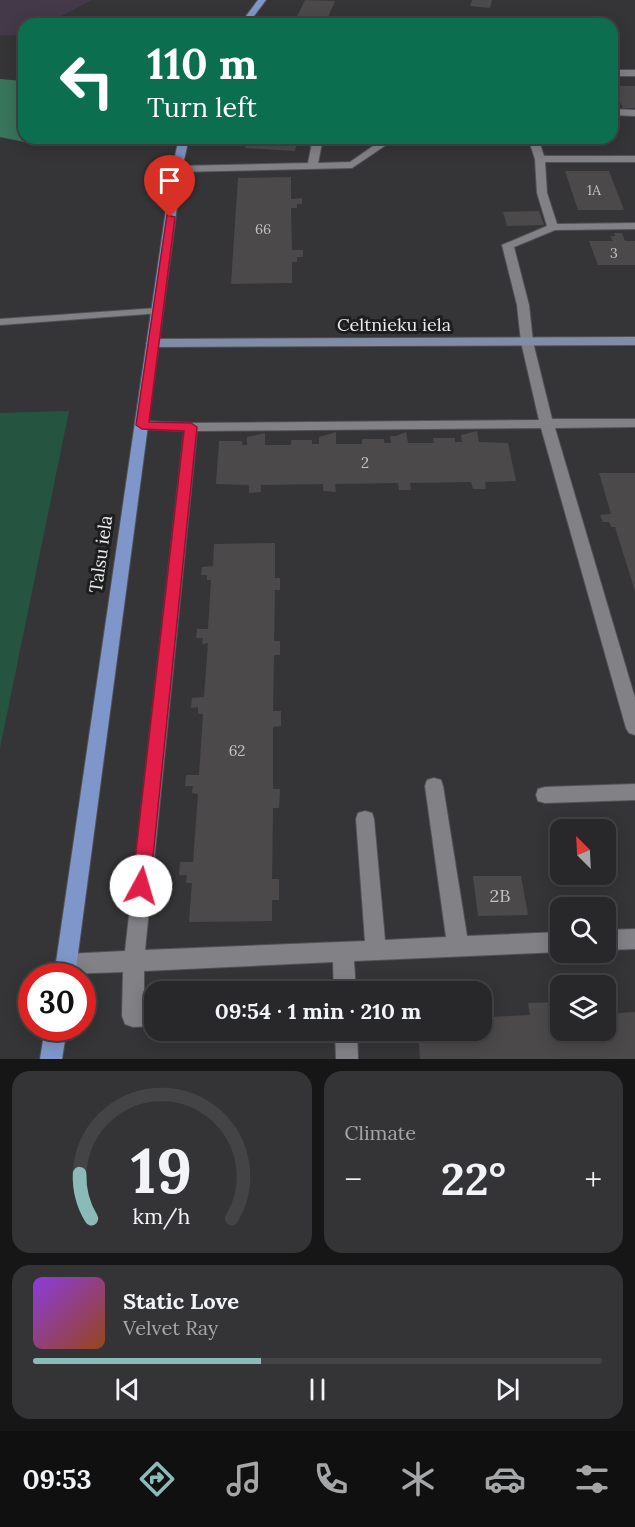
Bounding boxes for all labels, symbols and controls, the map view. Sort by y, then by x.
text: 110 m [147,37,258,91]
icon: left [48,42,126,120]
text: Turn left [147,90,257,124]
pin [144,155,195,217]
icon: arrive [153,164,186,197]
house number: 1A [587,181,601,199]
house number: 66 [255,220,271,238]
house number: 3 [610,244,618,262]
street label: Celtnieku iela [337,313,451,336]
house number: 2 [361,453,369,472]
street label: Talsu iela [84,514,117,594]
house number: 62 [229,741,245,760]
north arrow [550,819,616,885]
map controls [550,819,616,1041]
position arrow [109,854,173,918]
house number: 2B [490,884,510,907]
button: search [550,897,616,963]
speed limit sign: 30 [18,963,96,1041]
button: layers [550,975,616,1041]
text: 09:54 · 1 min · 210 m [215,997,421,1025]
text: Climate [345,1120,416,1145]
text: 19 [131,1130,192,1210]
text: 22° [441,1150,506,1207]
text: − [345,1158,362,1200]
text: + [584,1158,602,1200]
text: km/h [133,1202,191,1230]
text: Static Love [123,1287,239,1315]
text: Velvet Ray [123,1315,218,1340]
icon: previous [111,1373,144,1406]
icon: pause [301,1373,334,1406]
icon: next [491,1373,524,1406]
icon: directions [136,1458,178,1500]
icon: music [223,1458,265,1500]
icon: phone [310,1458,352,1500]
icon: climate [397,1458,439,1500]
icon: car [484,1458,526,1500]
icon: filters [571,1458,613,1500]
text: 09:53 [22,1462,92,1496]

